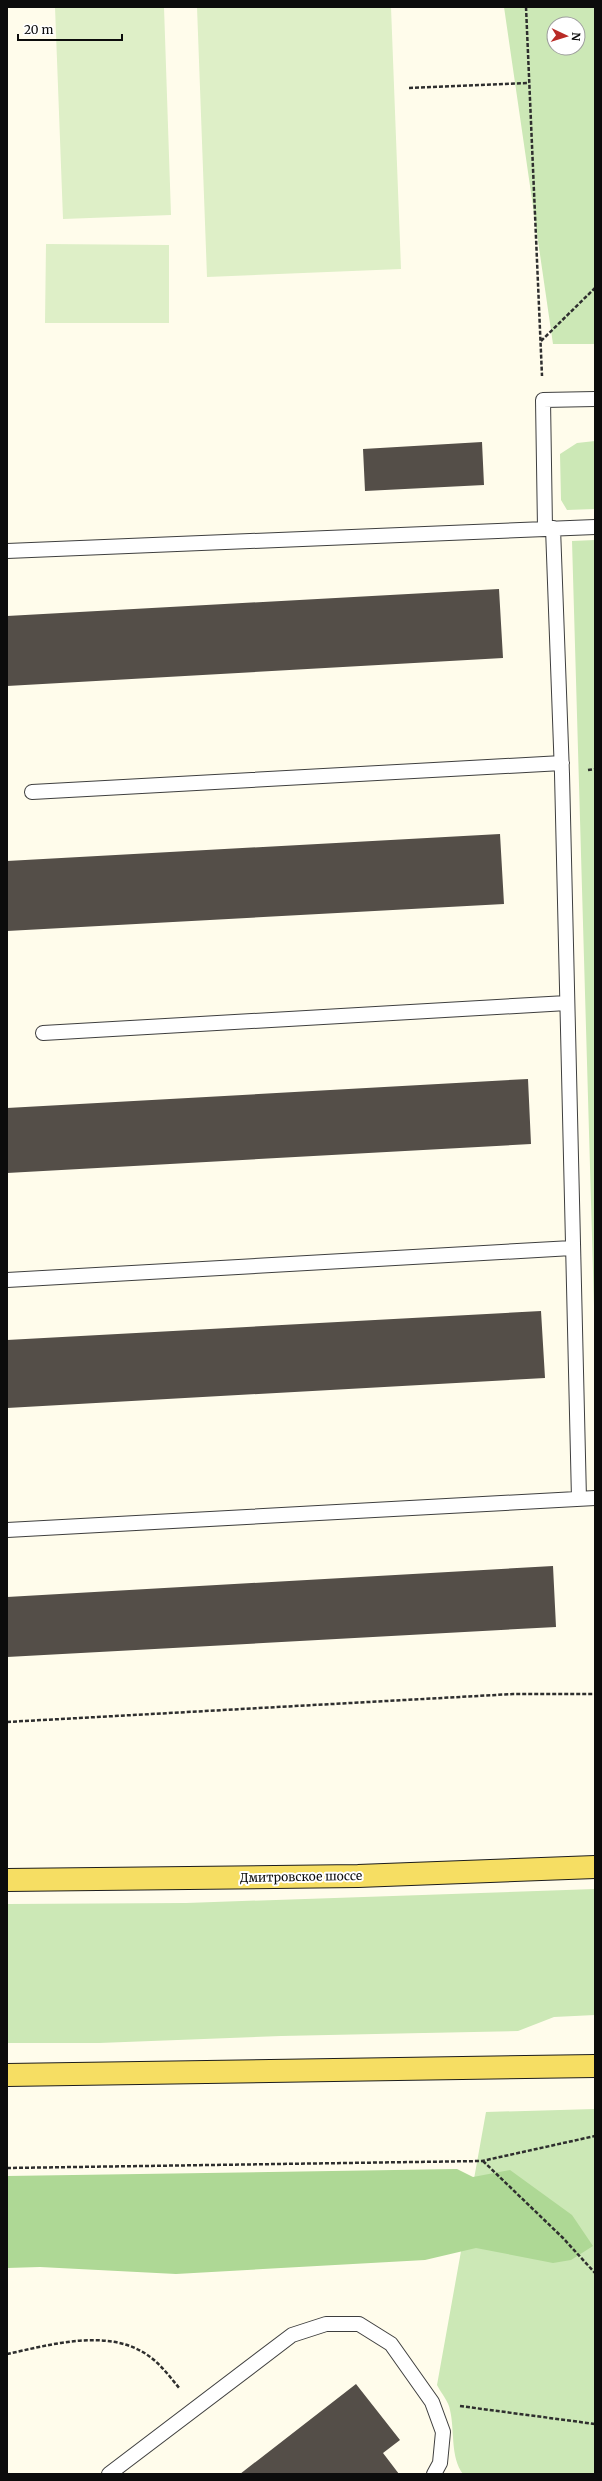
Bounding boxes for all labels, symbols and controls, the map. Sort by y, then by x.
scale bar [18,16,122,42]
north arrow [546,16,586,56]
text: 20 m [24,22,53,37]
text: N [569,32,583,42]
street label: Дмитровское шоссе [240,1868,362,1885]

